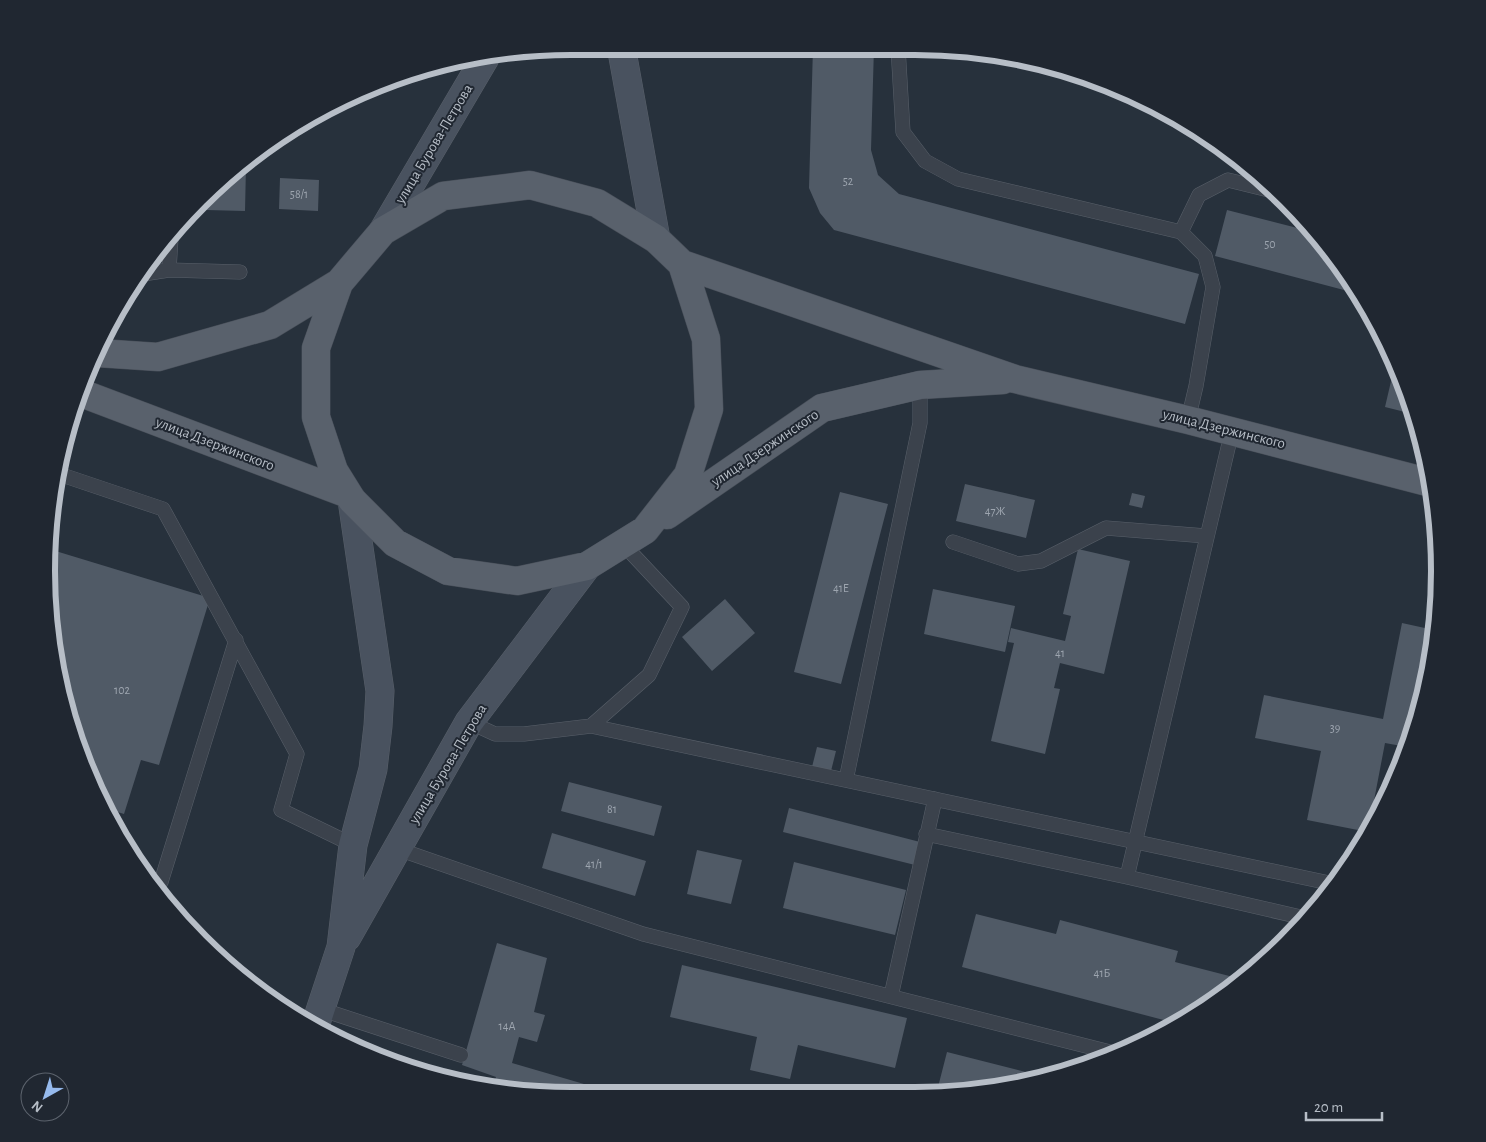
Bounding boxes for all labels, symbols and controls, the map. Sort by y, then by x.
street label: улица Бурова-Петрова [392,82,476,207]
house number: 52 [843,175,854,187]
house number: 58/1 [290,188,308,200]
house number: 50 [1264,238,1276,250]
street label: улица Дзержинского [1160,406,1287,451]
street label: улица Дзержинского [708,407,821,490]
street label: улица Дзержинского [153,414,276,473]
house number: 47Ж [985,505,1005,517]
house number: 41Е [833,582,849,594]
house number: 41 [1055,647,1065,659]
house number: 102 [114,684,130,696]
street label: улица Бурова-Петрова [406,702,490,827]
house number: 39 [1330,722,1341,734]
house number: 81 [607,803,617,815]
house number: 41/1 [585,858,603,870]
house number: 41Б [1094,967,1111,979]
house number: 14А [499,1020,515,1032]
north arrow [20,1072,70,1122]
scale bar [1306,1090,1382,1122]
text: N [29,1098,46,1115]
text: 20 m [1314,1100,1343,1115]

